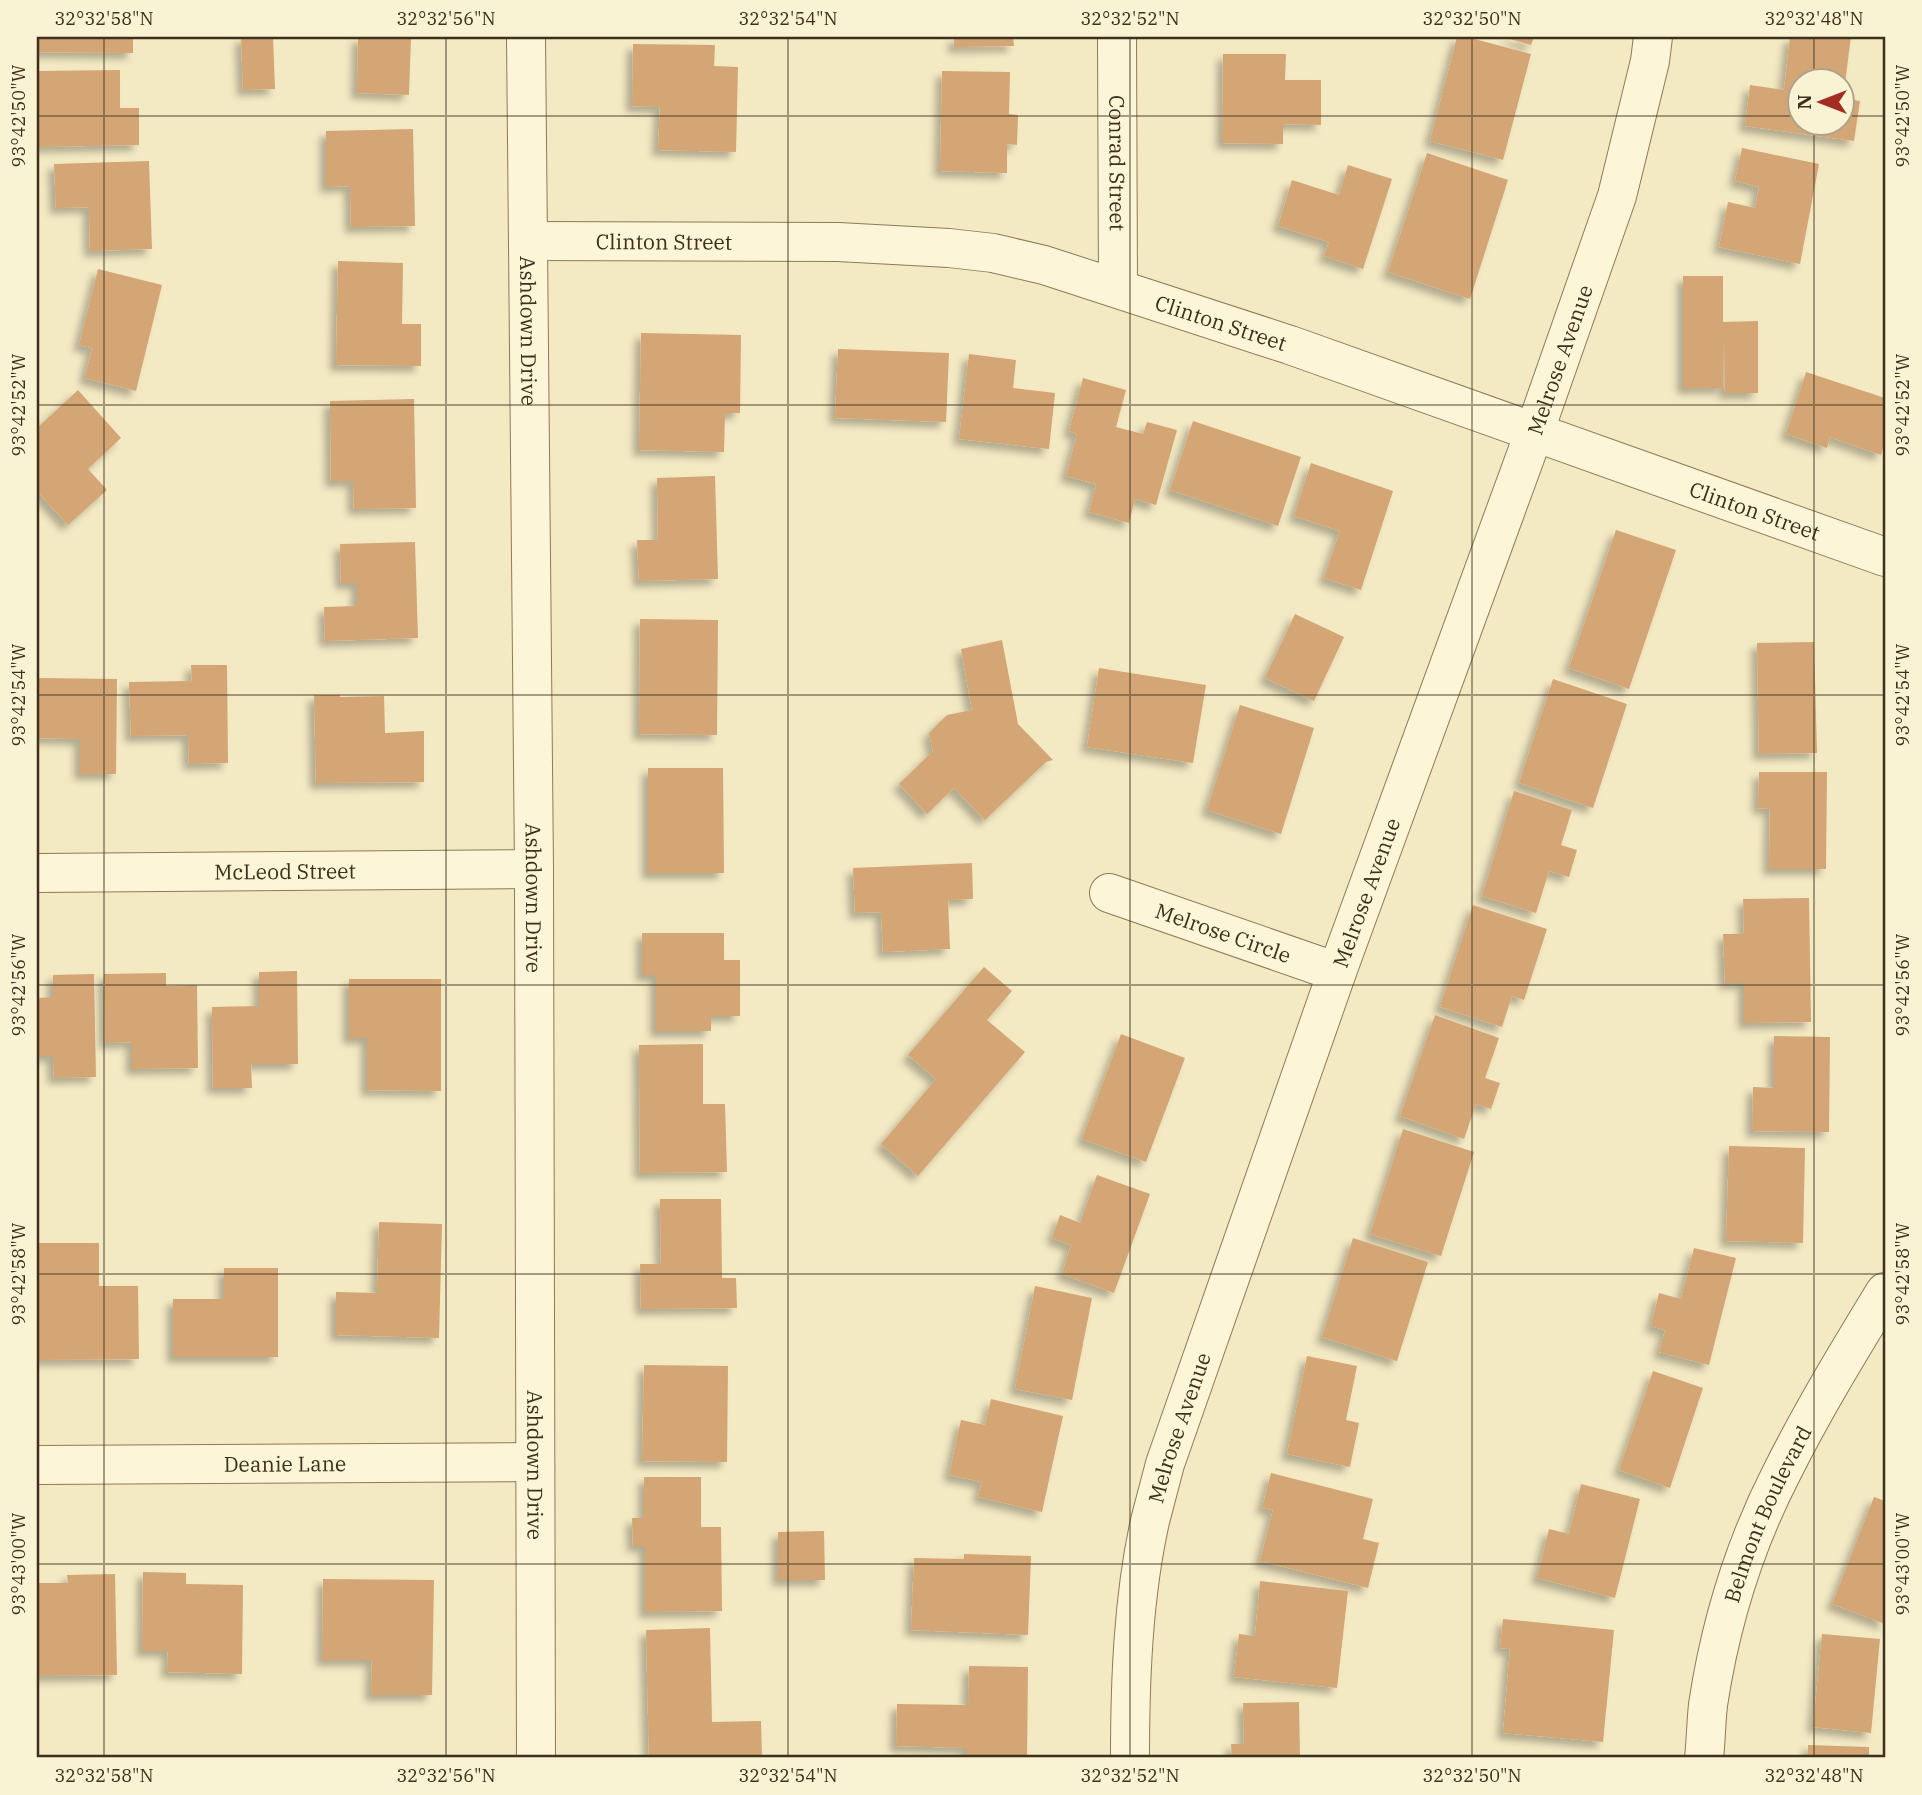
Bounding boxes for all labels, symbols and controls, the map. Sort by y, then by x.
text: 32°32'58"N [55,7,154,30]
text: 32°32'56"N [397,7,496,30]
text: 32°32'54"N [739,7,838,30]
text: 32°32'52"N [1081,7,1180,30]
text: 32°32'50"N [1423,7,1522,30]
text: 32°32'48"N [1765,7,1864,30]
text: 93°42'50"W [7,64,30,167]
text: 93°42'50"W [1891,64,1914,167]
north arrow [1786,66,1856,136]
text: N [1792,94,1816,110]
street label: Conrad Street [1103,95,1132,231]
street label: Clinton Street [596,227,732,256]
street label: Ashdown Drive [514,256,544,406]
street label: Melrose Avenue [1520,281,1599,439]
street label: Clinton Street [1152,288,1290,357]
text: 93°42'52"W [7,353,30,456]
text: 93°42'52"W [1891,353,1914,456]
street label: Clinton Street [1686,475,1824,547]
text: 93°42'54"W [7,643,30,746]
text: 93°42'54"W [1891,643,1914,746]
street label: Melrose Avenue [1326,814,1406,971]
street label: Ashdown Drive [520,823,548,973]
street label: McLeod Street [214,856,356,886]
street label: Melrose Circle [1152,896,1295,969]
text: 93°42'56"W [7,933,30,1036]
text: 93°42'56"W [1891,933,1914,1036]
text: 93°42'58"W [7,1222,30,1325]
text: 93°42'58"W [1891,1222,1914,1325]
street label: Melrose Avenue [1141,1349,1217,1506]
street label: Ashdown Drive [521,1390,550,1540]
street label: Belmont Boulevard [1717,1420,1818,1606]
street label: Deanie Lane [224,1449,346,1478]
text: 93°43'00"W [7,1512,30,1615]
text: 93°43'00"W [1891,1512,1914,1615]
text: 32°32'58"N [55,1764,154,1787]
text: 32°32'56"N [397,1764,496,1787]
text: 32°32'54"N [739,1764,838,1787]
text: 32°32'52"N [1081,1764,1180,1787]
text: 32°32'50"N [1423,1764,1522,1787]
text: 32°32'48"N [1765,1764,1864,1787]

